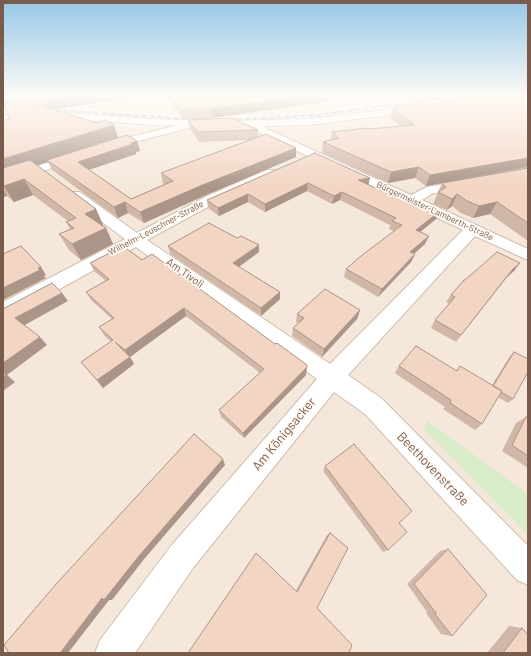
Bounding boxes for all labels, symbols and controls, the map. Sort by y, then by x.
street label: Bürgermeister-Lamberth-Straße [375,179,495,243]
street label: Wilhelm-Leuschner-Straße [107,198,205,258]
street label: Am Tivoli [163,255,207,291]
street label: Am Königsacker [249,394,319,474]
street label: Beethovenstraße [394,429,472,509]

